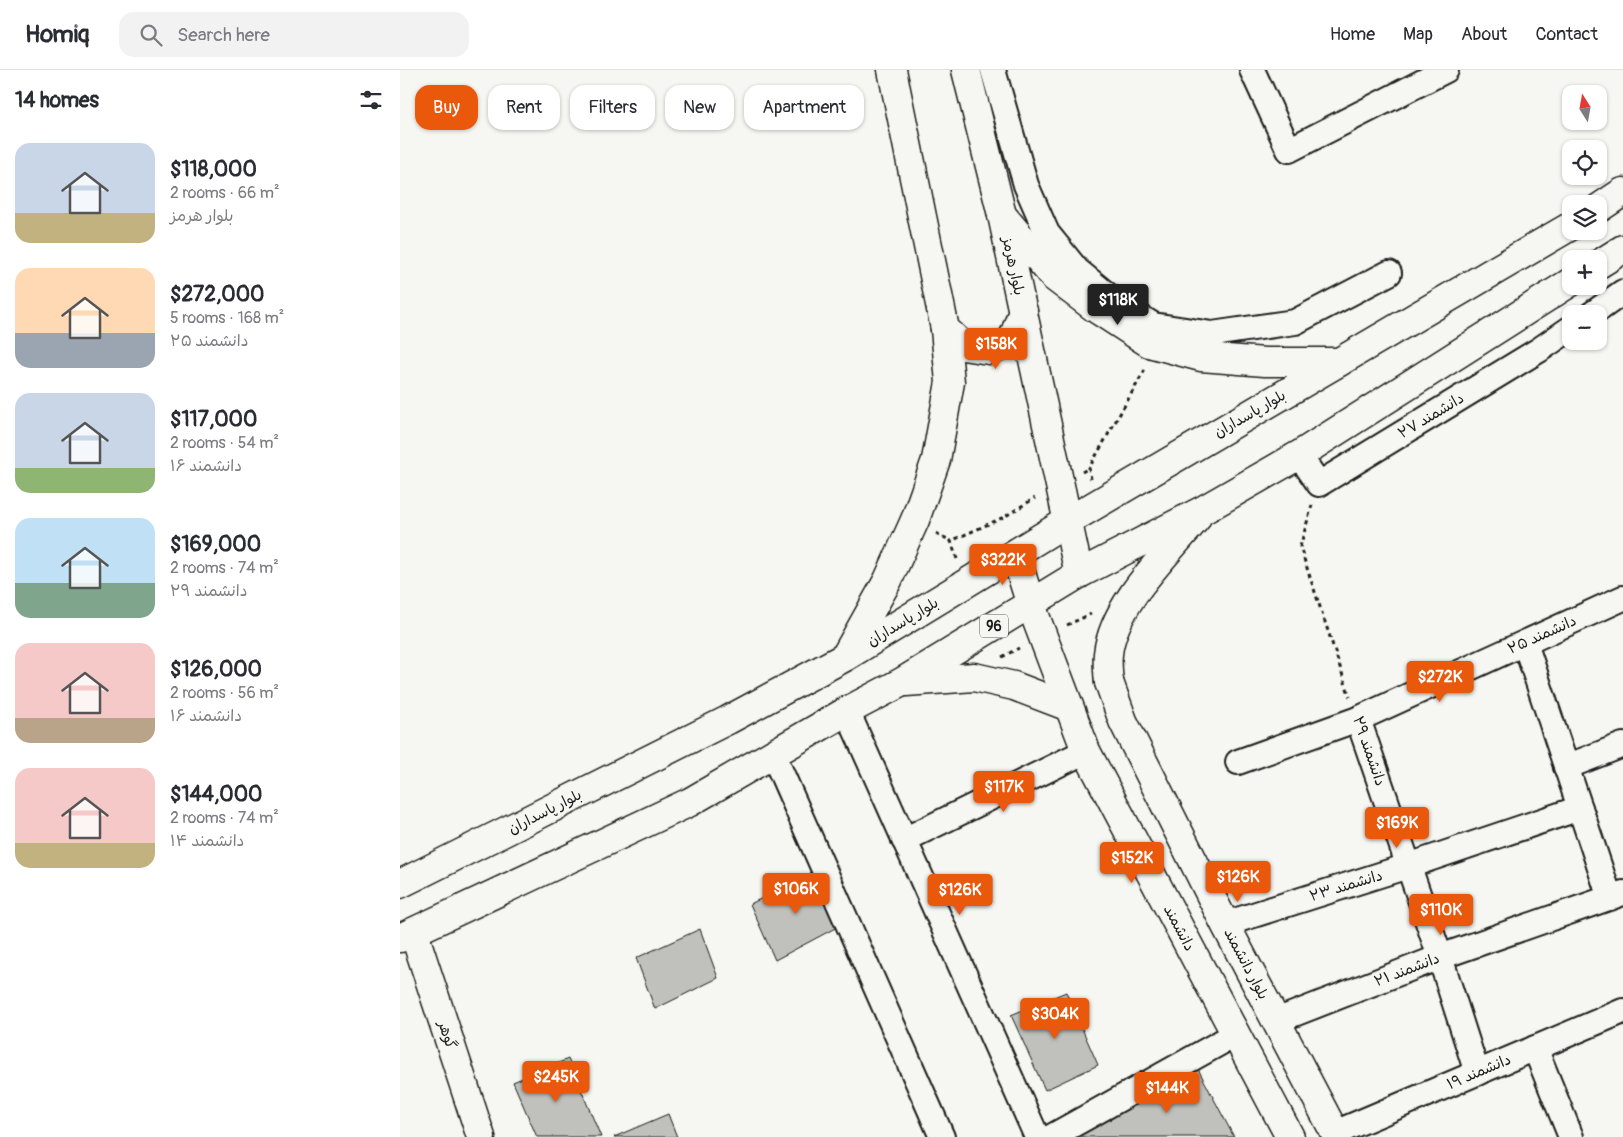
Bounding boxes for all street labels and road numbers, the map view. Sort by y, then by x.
street label: بلوار هرمز [997,233,1028,297]
street label: بلوار پاسداران [1211,386,1289,442]
street label: دانشمند ۲۷ [1395,389,1467,443]
street label: بلوار پاسداران [864,593,942,651]
street label: دانشمند ۲۵ [1505,611,1579,659]
road number: 96 [980,614,1008,638]
street label: دانشمند ۲۹ [1348,714,1390,788]
street label: بلوار پاسداران [505,785,585,839]
street label: دانشمند ۲۳ [1307,866,1385,906]
street label: دانشمند [1159,902,1199,954]
street label: بلوار دانشمند [1219,925,1273,1003]
street label: دانشمند ۲۱ [1372,949,1442,991]
street label: گوهر [433,1017,460,1051]
street label: دانشمند ۱۹ [1444,1050,1514,1094]

